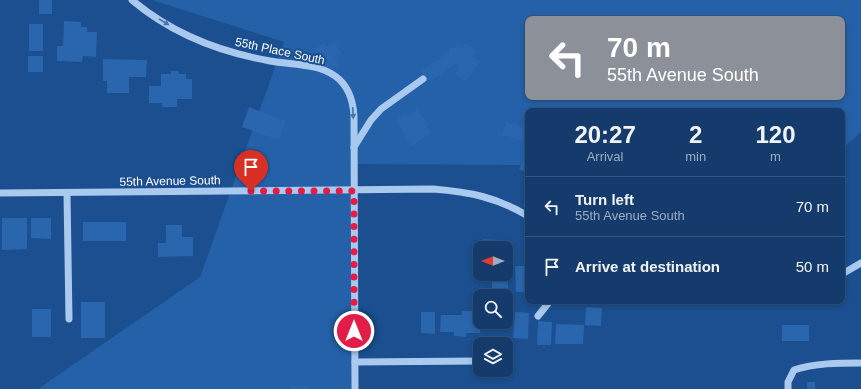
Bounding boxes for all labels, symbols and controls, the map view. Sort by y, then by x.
one-way arrow [158,19,170,26]
icon: left [541,32,593,84]
text: 70 m [607,32,671,63]
street label: 55th Place South [234,35,326,67]
text: 55th Avenue South [607,65,759,85]
one-way arrow [350,107,357,119]
text: 20:27 [574,121,636,148]
text: 2 [689,121,702,148]
text: 120 [756,121,796,148]
text: Arrival [587,149,624,164]
text: min [685,149,706,164]
text: m [770,149,781,164]
pin [234,150,268,191]
icon: arrive [240,156,262,178]
street label: 55th Avenue South [119,173,221,189]
text: Turn left [575,191,634,208]
icon: left [541,196,563,218]
text: 70 m [796,198,829,215]
text: 55th Avenue South [575,208,685,223]
north arrow [473,241,513,281]
map controls [473,241,513,377]
icon: arrive [541,256,563,278]
text: Arrive at destination [575,258,720,275]
text: 50 m [796,258,829,275]
button: search [473,289,513,329]
position arrow [333,310,375,352]
button: layers [473,337,513,377]

